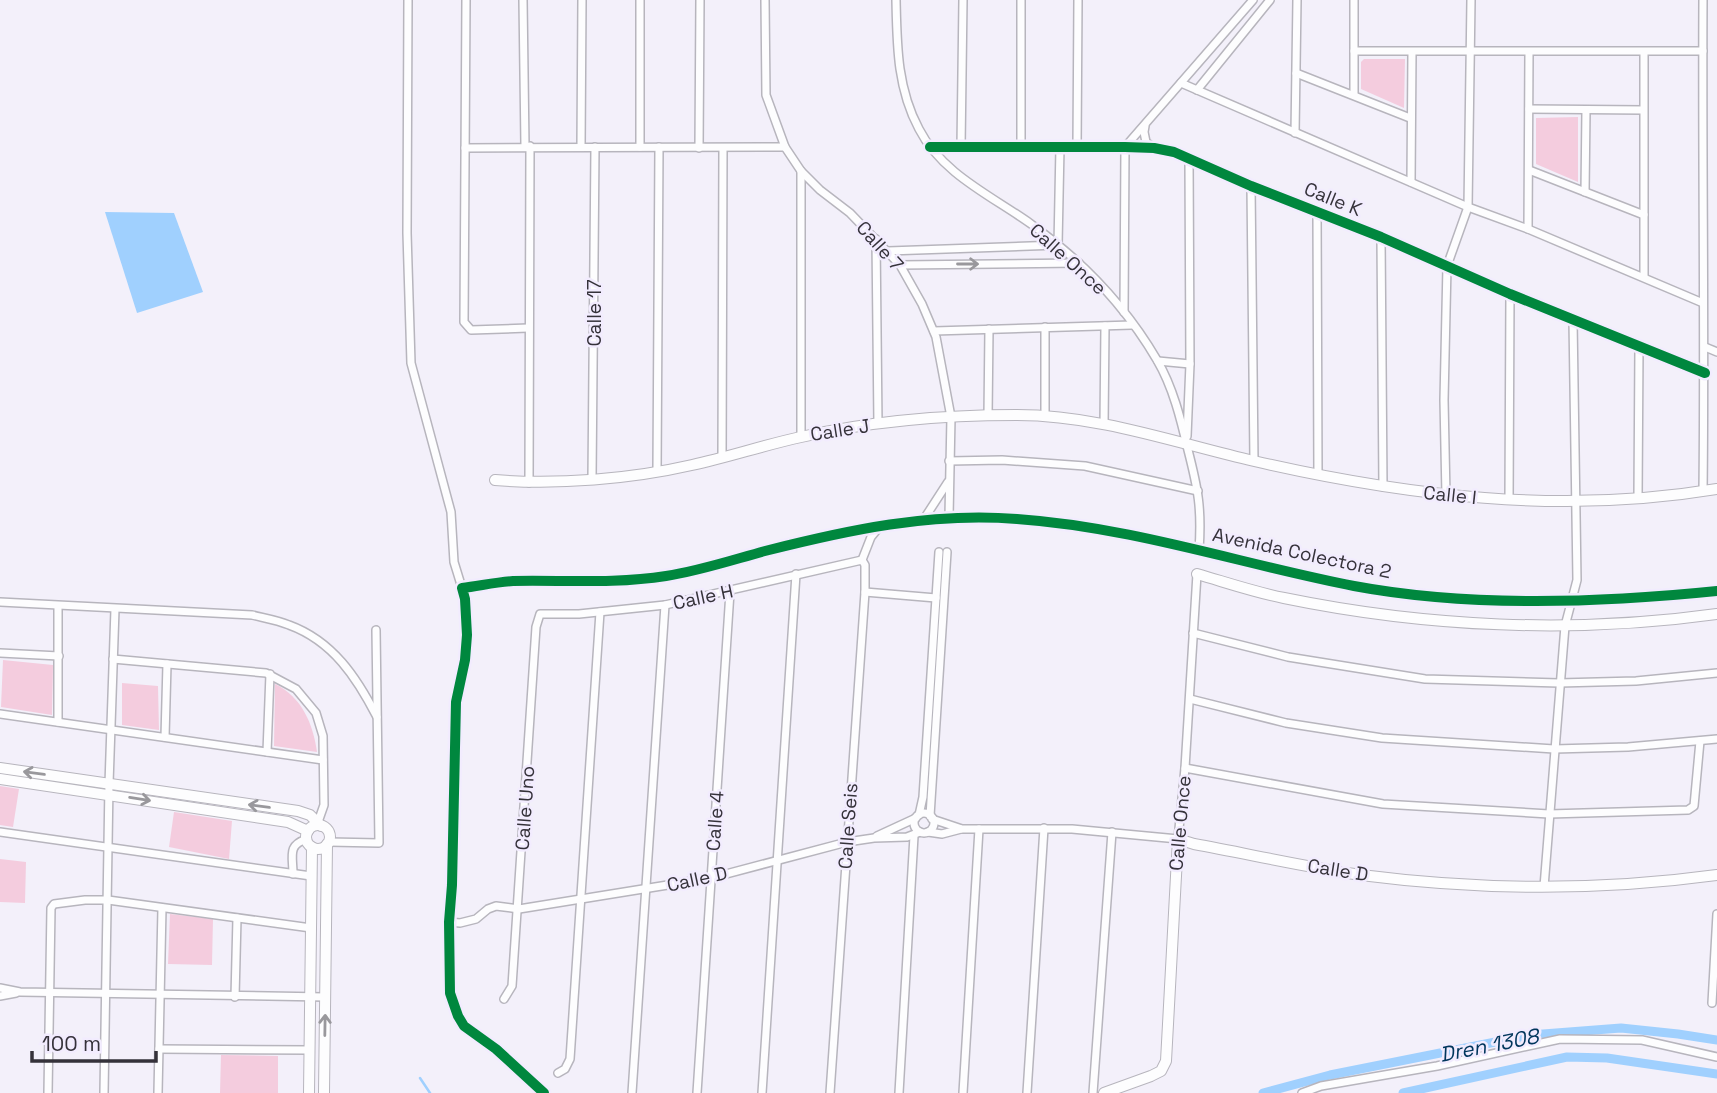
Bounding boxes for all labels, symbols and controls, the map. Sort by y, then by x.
street label: Calle K [1300,176,1366,222]
street label: Calle 7 [851,216,909,277]
street label: Calle Once [1024,218,1112,300]
one-way arrow [956,257,979,271]
street label: Calle 17 [582,279,607,347]
street label: Calle J [808,413,872,447]
street label: Calle I [1422,480,1478,510]
street label: Avenida Colectora 2 [1210,522,1394,584]
street label: Calle H [671,578,735,616]
street label: Calle Uno [510,765,540,851]
one-way arrow [23,766,46,779]
street label: Calle Once [1163,774,1197,872]
street label: Calle Seis [833,782,863,870]
street label: Calle 4 [700,790,730,852]
one-way arrow [128,793,151,806]
one-way arrow [248,799,271,812]
street label: Calle D [1306,853,1370,887]
street label: Calle D [664,860,730,898]
one-way arrow [318,1014,332,1037]
scale bar [32,1020,156,1064]
water label: Dren 1308 [1437,1022,1543,1068]
text: 100 m [42,1030,101,1057]

